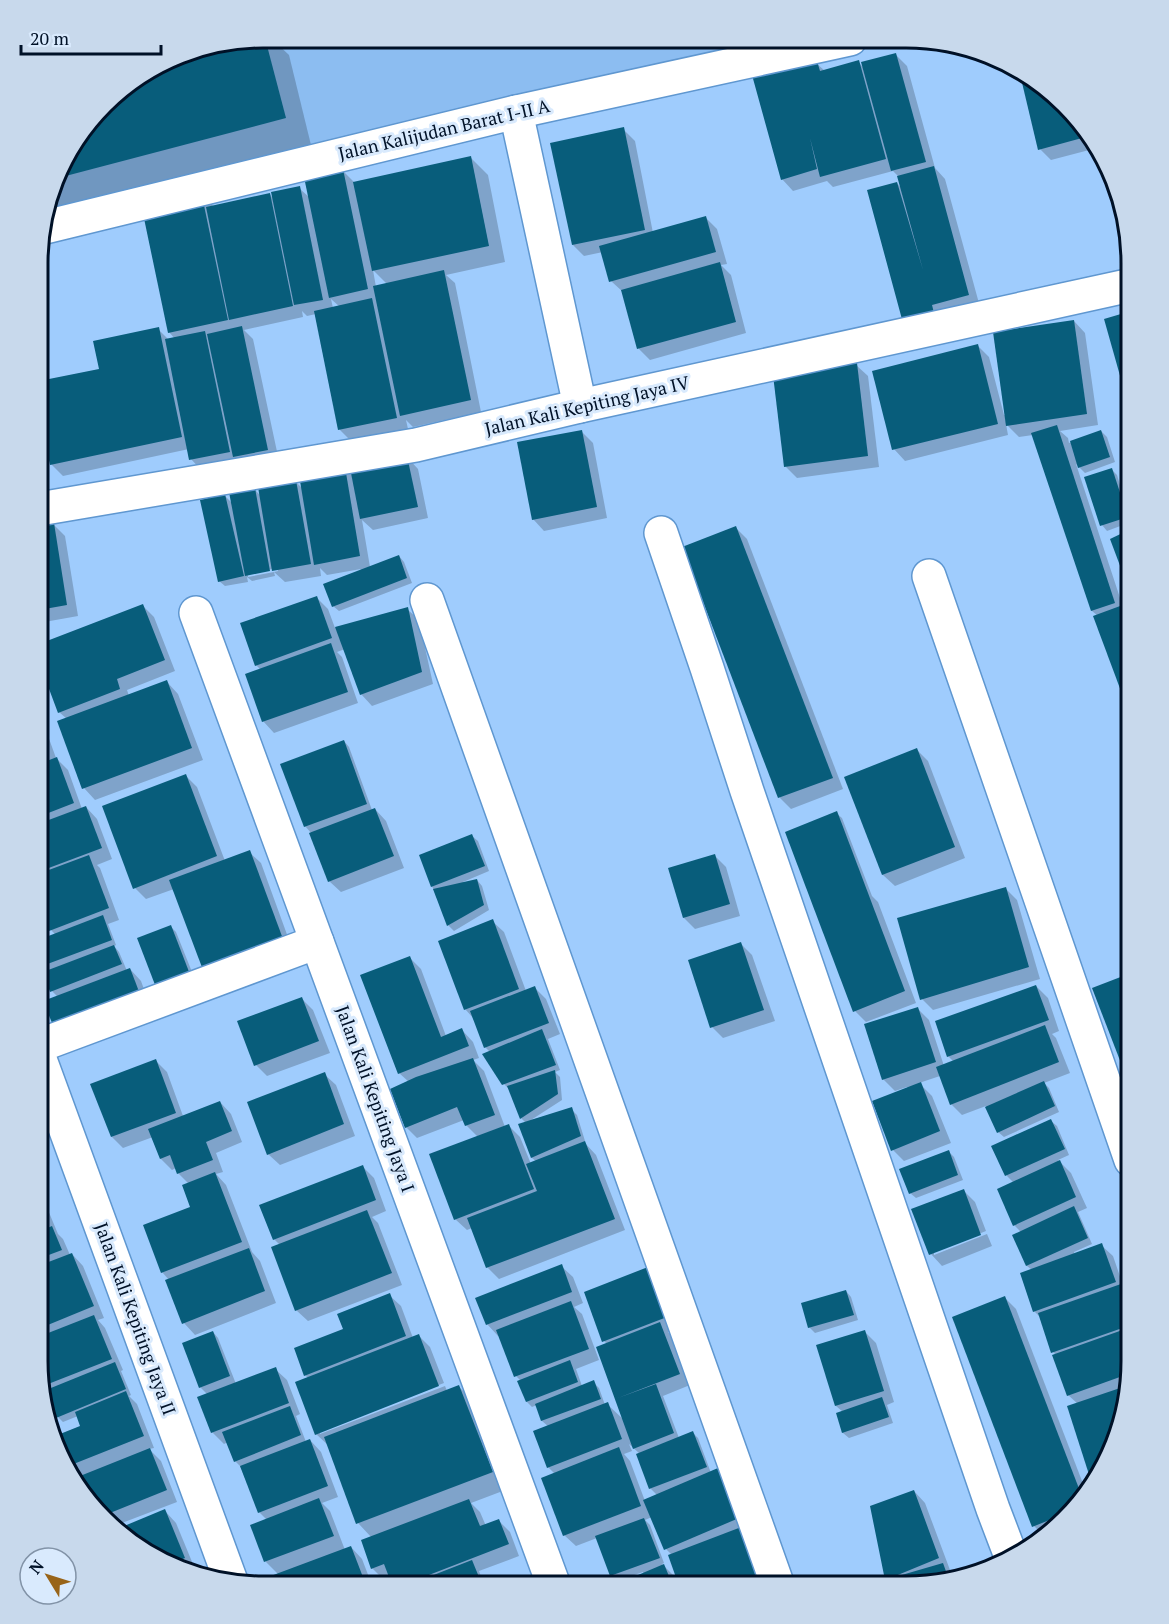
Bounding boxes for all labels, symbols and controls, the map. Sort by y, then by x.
scale bar [21,18,160,56]
text: 20 m [30,26,70,50]
street label: Jalan Kalijudan Barat I-II A [336,93,552,165]
street label: Jalan Kali Kepiting Jaya IV [482,370,692,440]
street label: Jalan Kali Kepiting Jaya I [331,1002,421,1195]
street label: Jalan Kali Kepiting Jaya II [90,1219,182,1418]
north arrow [18,1546,78,1606]
text: N [24,1555,49,1578]

